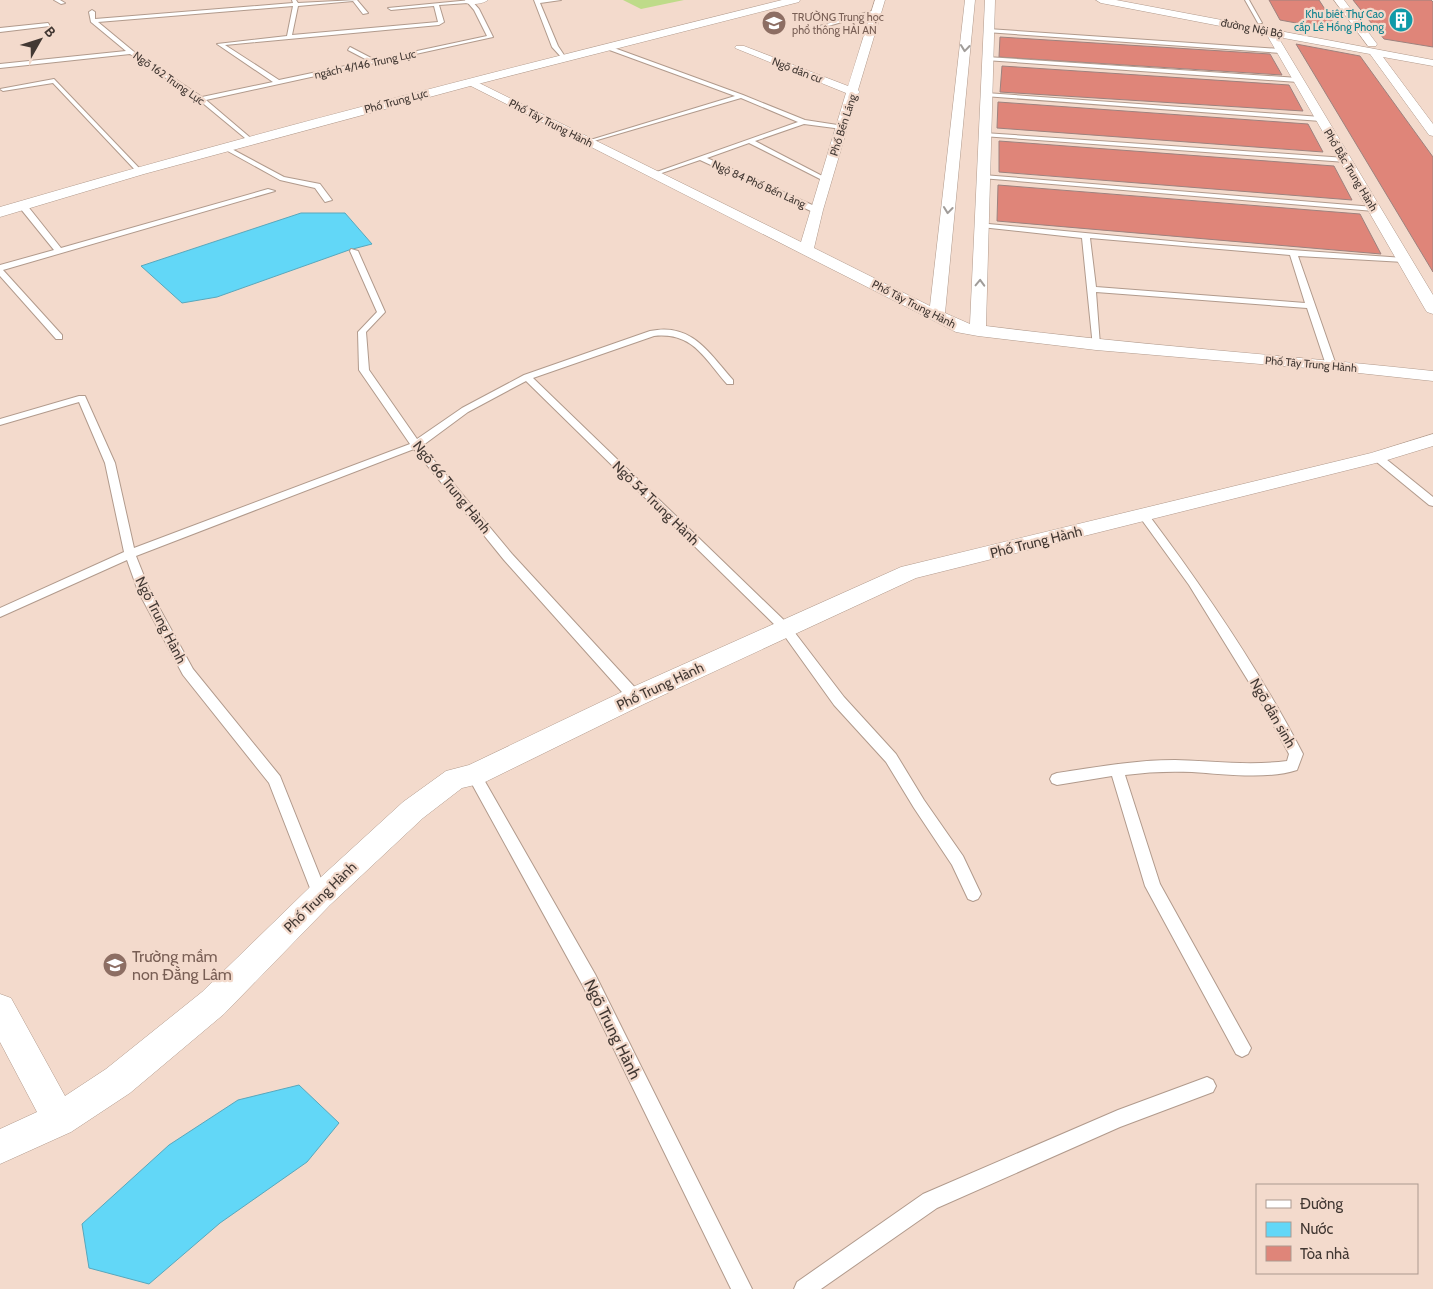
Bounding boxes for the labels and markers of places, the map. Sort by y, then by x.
place label: Khu biệt Thự Cao cấp Lê Hồng Phong [1294,7,1385,34]
building icon: Khu biệt Thự Cao cấp Lê Hồng Phong [1388,7,1414,33]
school or university icon: TRƯỜNG Trung học phổ thông HẢI AN [761,10,787,36]
place label: TRƯỜNG Trung học phổ thông HẢI AN [792,10,884,37]
place label: Trường mầm non Đằng Lâm [132,947,232,984]
school or university icon: Trường mầm non Đằng Lâm [102,952,128,978]

